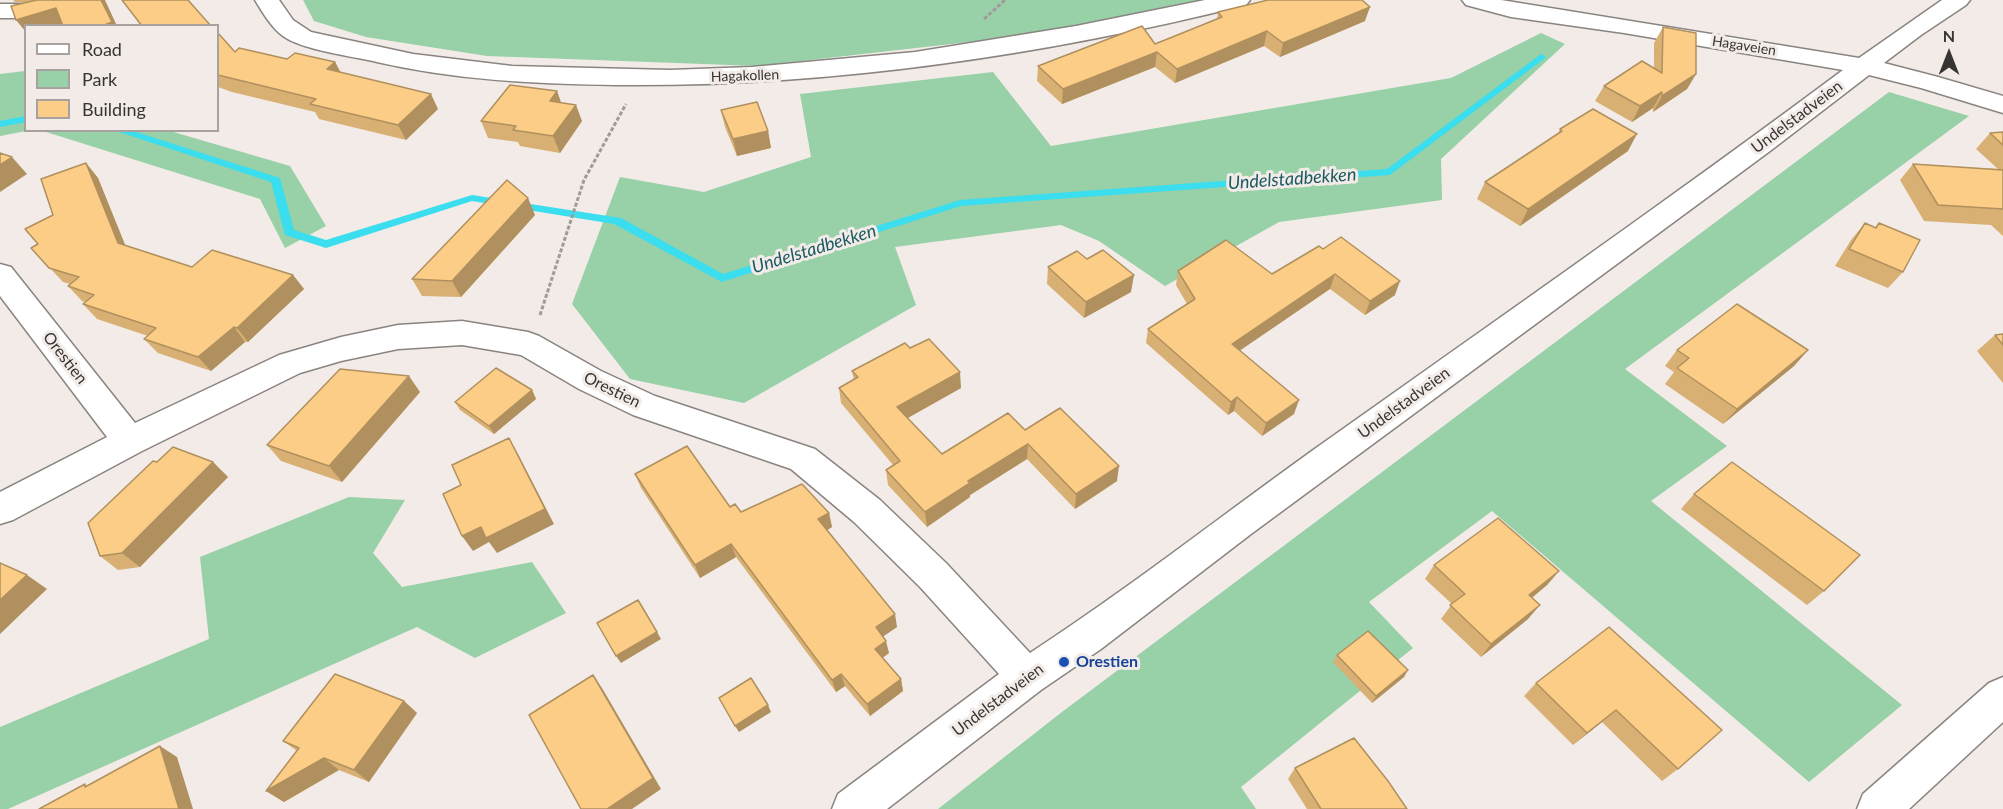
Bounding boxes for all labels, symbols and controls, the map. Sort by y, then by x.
legend [24,24,219,132]
north arrow [1919,24,1979,84]
text: N [1943,26,1955,45]
street label: Hagaveien [1711,33,1777,59]
text: Road [82,38,122,60]
street label: Hagakollen [711,66,779,86]
text: Park [82,68,117,90]
street label: Undelstadveien [1748,77,1846,157]
text: Building [82,98,146,120]
water label: Undelstadbekken [1227,164,1357,194]
water label: Undelstadbekken [749,220,879,278]
street label: Orestien [39,328,91,388]
street label: Undelstadveien [1354,363,1454,443]
street label: Orestien [580,368,644,412]
place label: Orestien [1076,652,1138,672]
marker: Orestien [1057,655,1071,669]
street label: Undelstadveien [949,660,1047,740]

